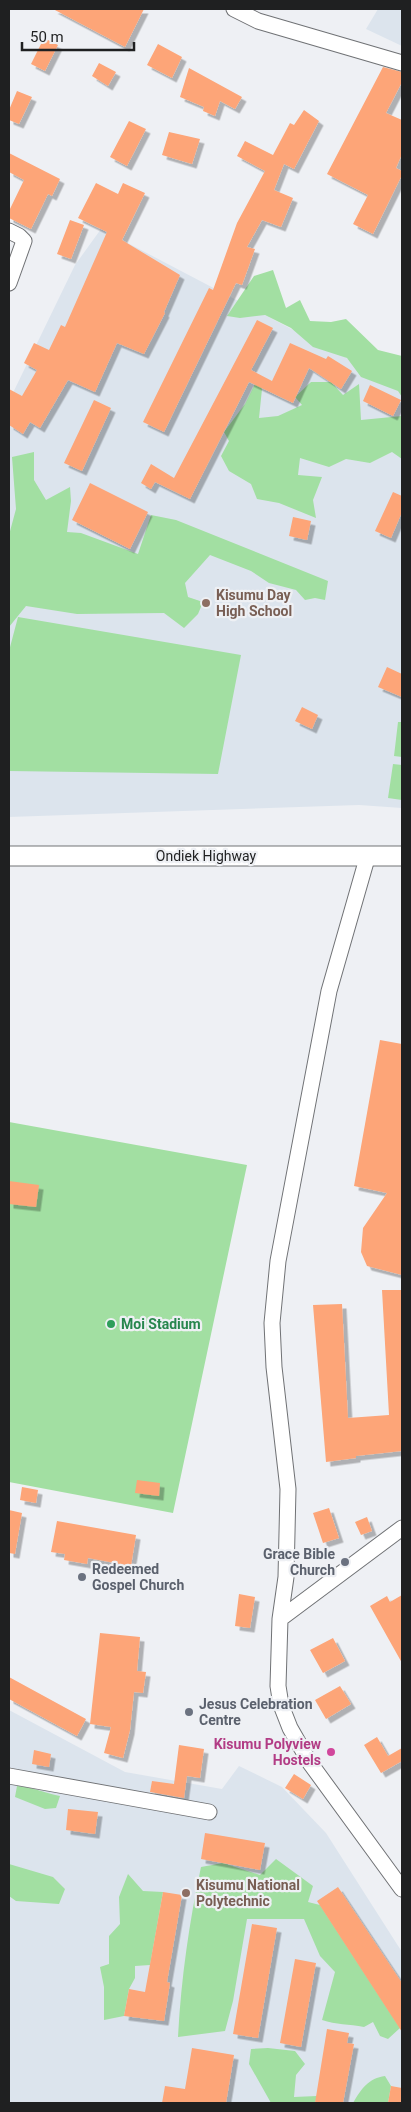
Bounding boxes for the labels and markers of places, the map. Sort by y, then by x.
place label: Kisumu Day High School [216,587,292,619]
marker: Kisumu Day High School [200,597,212,609]
place label: Moi Stadium [121,1316,201,1332]
marker: Moi Stadium [105,1318,117,1330]
place label: Grace Bible Church [263,1546,335,1578]
marker: Grace Bible Church [339,1556,351,1568]
place label: Redeemed Gospel Church [92,1561,184,1593]
marker: Redeemed Gospel Church [76,1571,88,1583]
place label: Jesus Celebration Centre [199,1696,313,1728]
marker: Jesus Celebration Centre [183,1706,195,1718]
place label: Kisumu Polyview Hostels [214,1736,322,1768]
marker: Kisumu Polyview Hostels [325,1746,337,1758]
place label: Kisumu National Polytechnic [196,1877,300,1909]
marker: Kisumu National Polytechnic [180,1887,192,1899]

